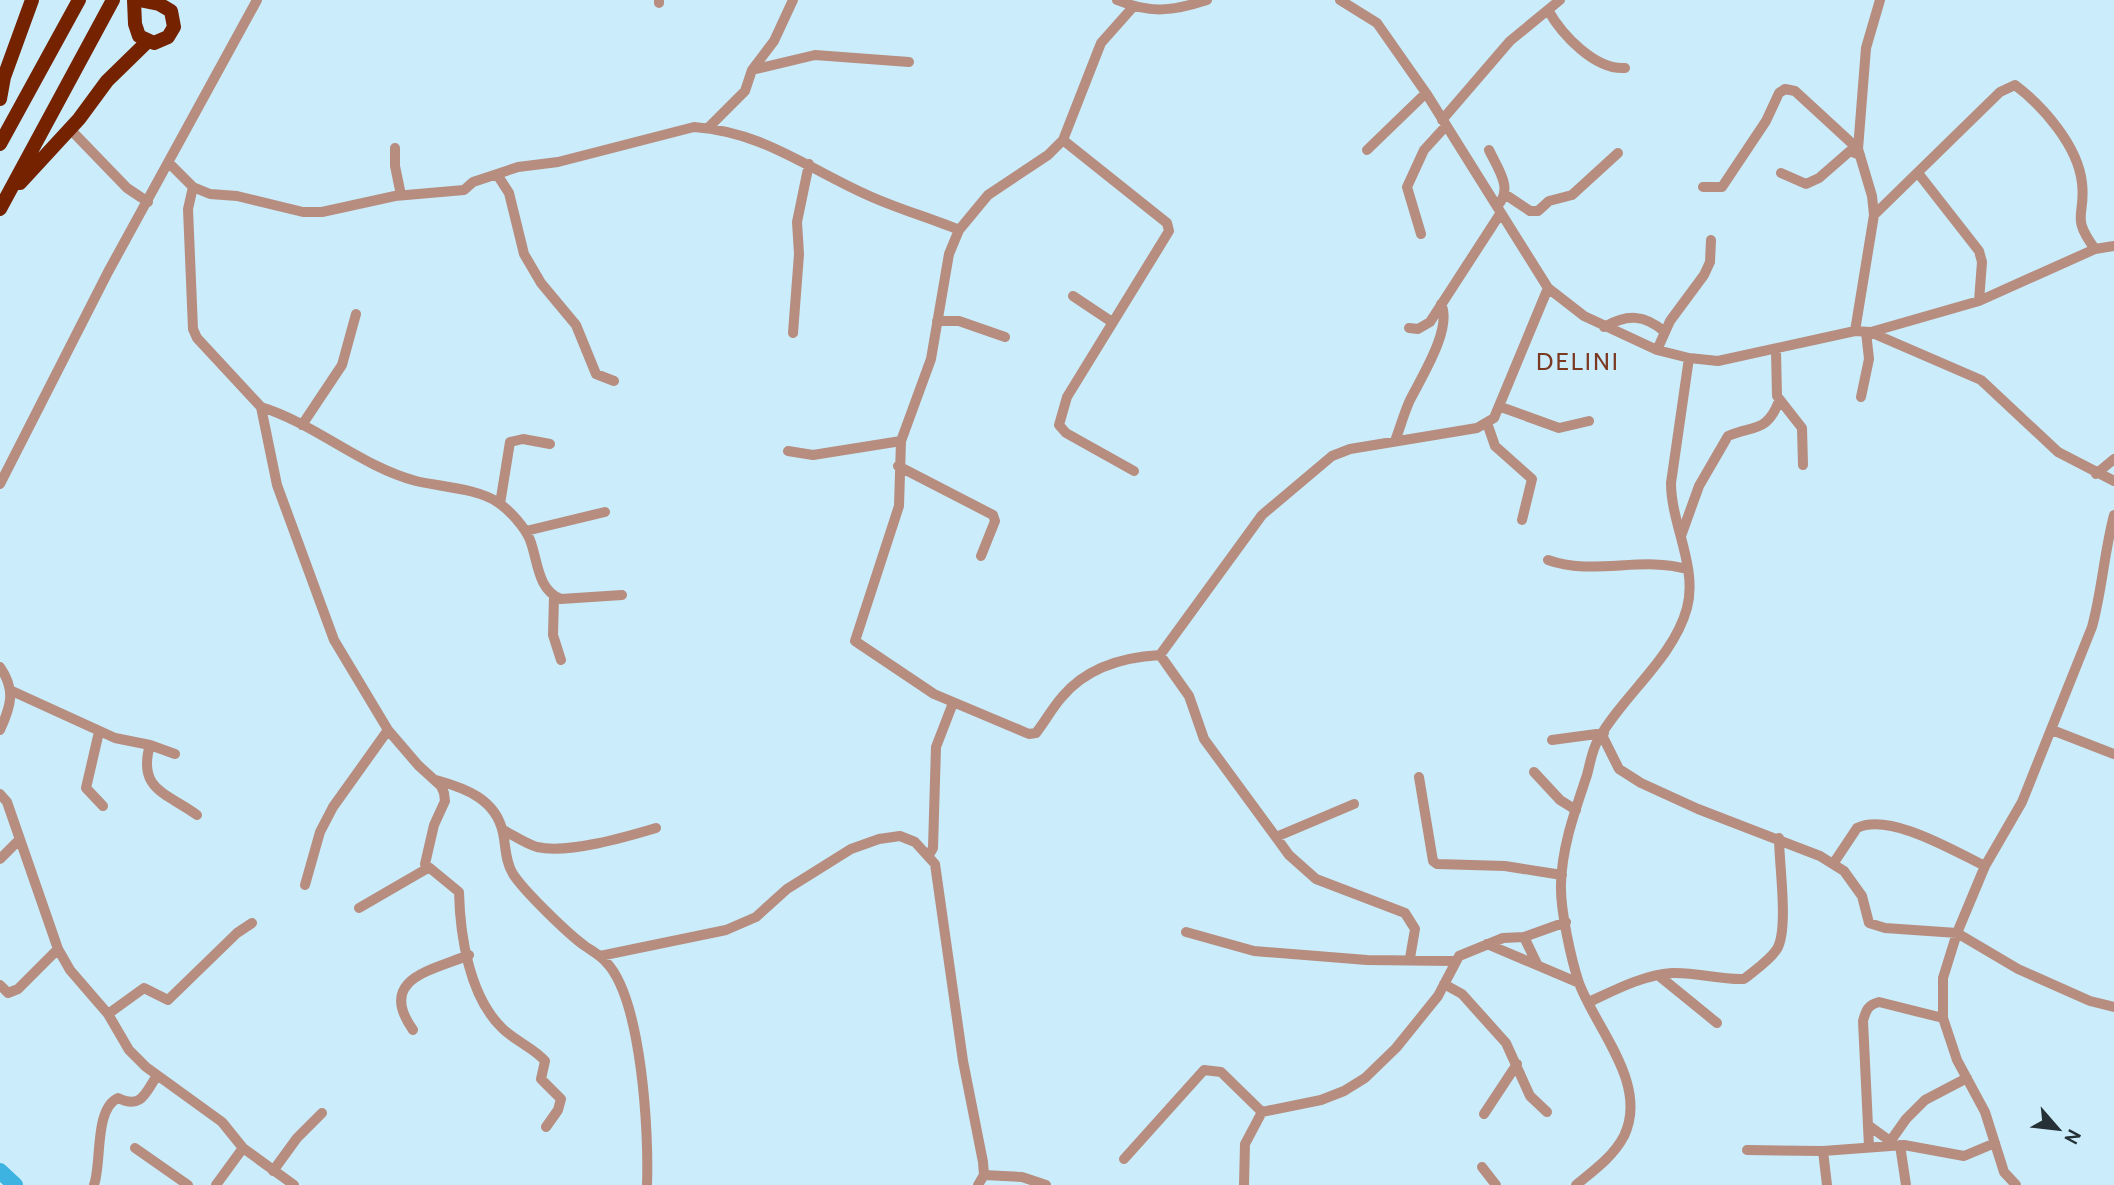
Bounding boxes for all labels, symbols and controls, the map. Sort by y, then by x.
district label: DELINI [1536,347,1620,376]
north arrow [2023,1094,2093,1164]
text: N [2059,1125,2086,1148]

